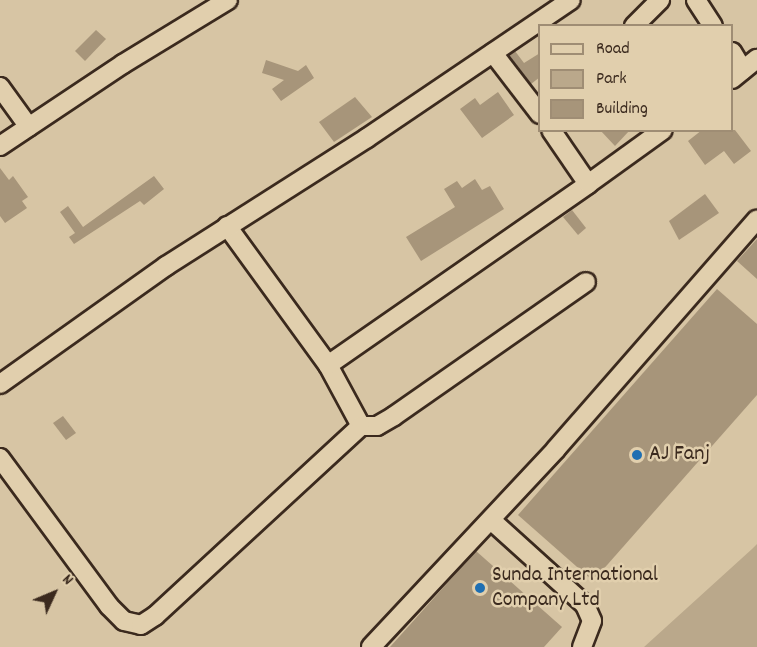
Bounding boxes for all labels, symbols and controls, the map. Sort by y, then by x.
legend [538,24,733,132]
text: Road [596,37,630,62]
text: Park [596,67,627,92]
text: Building [596,97,648,122]
place label: AJ Fanj [649,442,710,468]
marker: AJ Fanj [630,448,644,462]
place label: Sunda International Company Ltd [492,562,658,614]
north arrow [24,563,84,623]
text: N [56,569,78,591]
marker: Sunda International Company Ltd [473,581,487,595]

